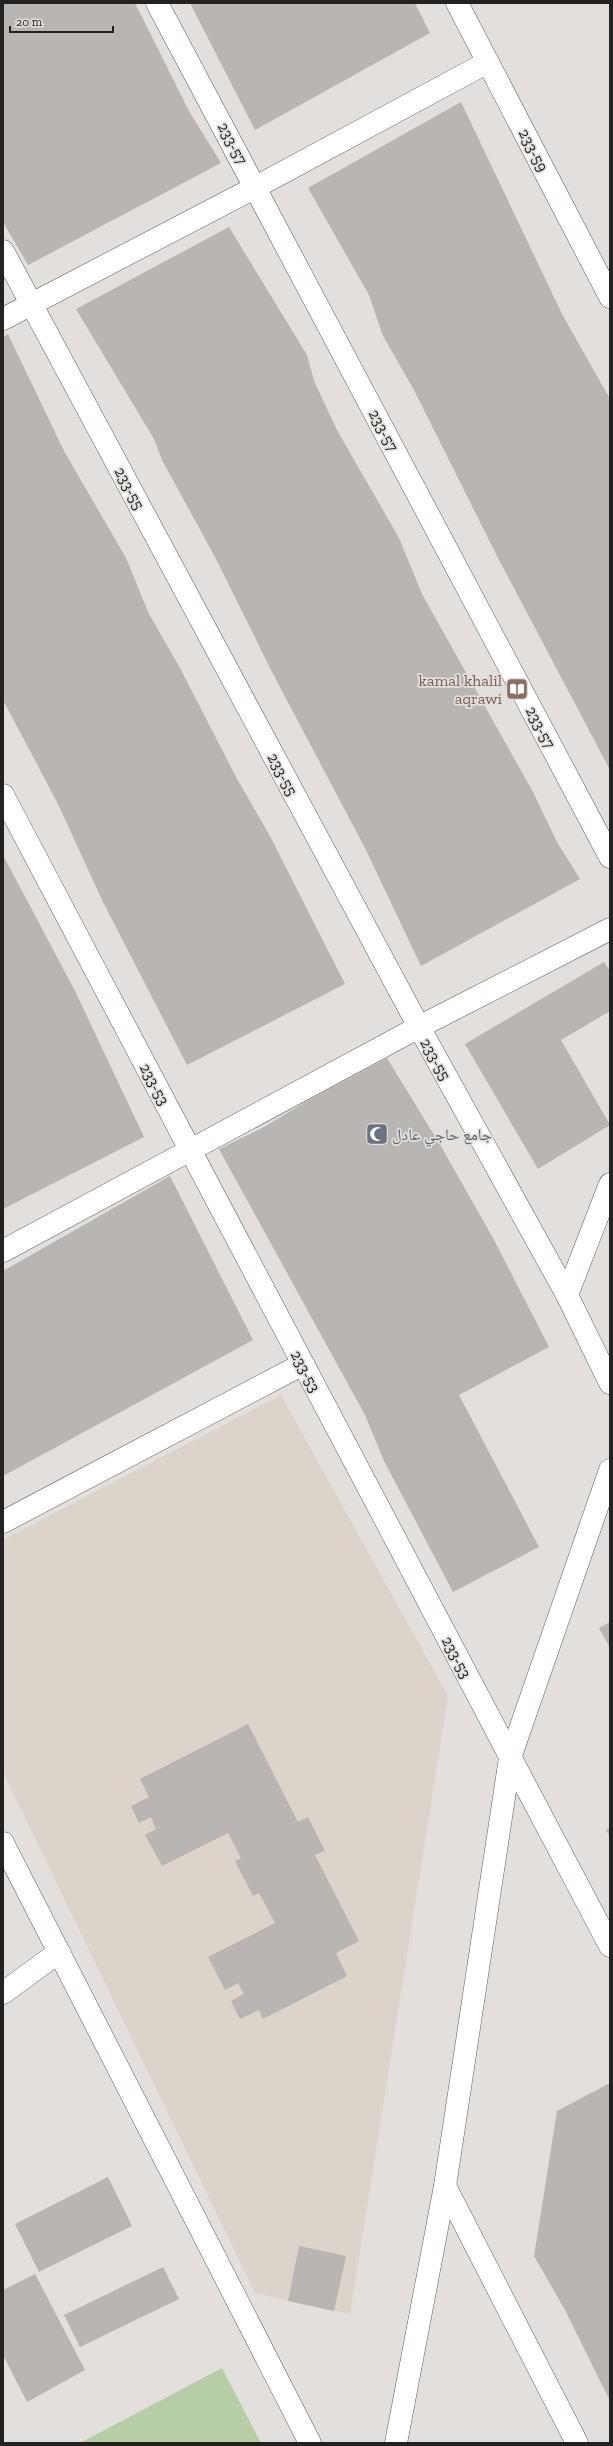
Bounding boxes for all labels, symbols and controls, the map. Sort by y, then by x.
scale bar [10,8,113,34]
text: 20 m [16,15,43,29]
street label: 233-57 [214,119,252,168]
street label: 233-59 [515,126,552,175]
street label: 233-57 [365,406,403,455]
street label: 233-55 [111,464,149,513]
place label: kamal khalil aqrawi [419,671,503,708]
library icon: kamal khalil aqrawi [504,676,530,702]
street label: 233-57 [522,703,560,752]
street label: 233-55 [264,750,302,799]
street label: 233-55 [416,1035,455,1084]
street label: 233-53 [136,1060,174,1109]
mosque icon: جامع حاجي عادل [364,1121,390,1147]
place label: جامع حاجي عادل [392,1125,492,1147]
street label: 233-53 [287,1347,325,1396]
street label: 233-53 [438,1633,476,1682]

